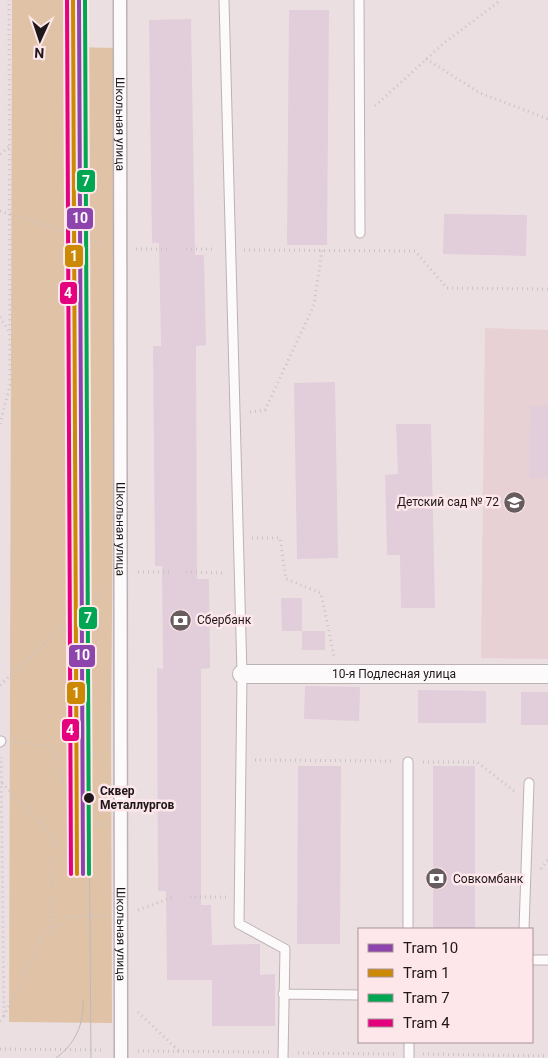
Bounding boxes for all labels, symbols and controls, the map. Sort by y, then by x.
north arrow [15,15,65,65]
text: N [34,45,45,61]
street label: Школьная улица [113,77,127,171]
line badge: 7 [76,169,96,193]
text: 7 [82,173,90,189]
line badge: 10 [66,207,94,230]
text: 10 [72,210,88,226]
line badge: 1 [64,244,84,268]
text: 1 [70,248,78,264]
line badge: 4 [59,281,78,305]
text: 4 [64,285,72,301]
street label: Школьная улица [113,482,128,576]
school or university icon: Детский сад № 72 [503,490,527,514]
place label: Детский сад № 72 [397,495,499,509]
line badge: 7 [78,606,98,630]
bank icon: Сбербанк [169,608,193,632]
text: 7 [84,610,92,626]
place label: Сбербанк [197,613,252,627]
line badge: 10 [68,644,96,668]
text: 10 [74,647,90,663]
street label: 10-я Подлесная улица [332,667,456,681]
line badge: 1 [66,681,86,705]
text: 1 [72,685,80,701]
line badge: 4 [61,718,80,742]
text: 4 [66,722,74,738]
place label: Сквер Металлургов [100,784,174,812]
marker: Сквер Металлургов [82,791,96,805]
bank icon: Совкомбанк [425,867,449,891]
place label: Совкомбанк [453,872,524,886]
street label: Школьная улица [114,887,128,981]
legend [358,928,533,1043]
text: Tram 10 [403,939,458,957]
text: Tram 1 [403,964,450,982]
text: Tram 7 [403,989,450,1007]
text: Tram 4 [403,1014,450,1032]

